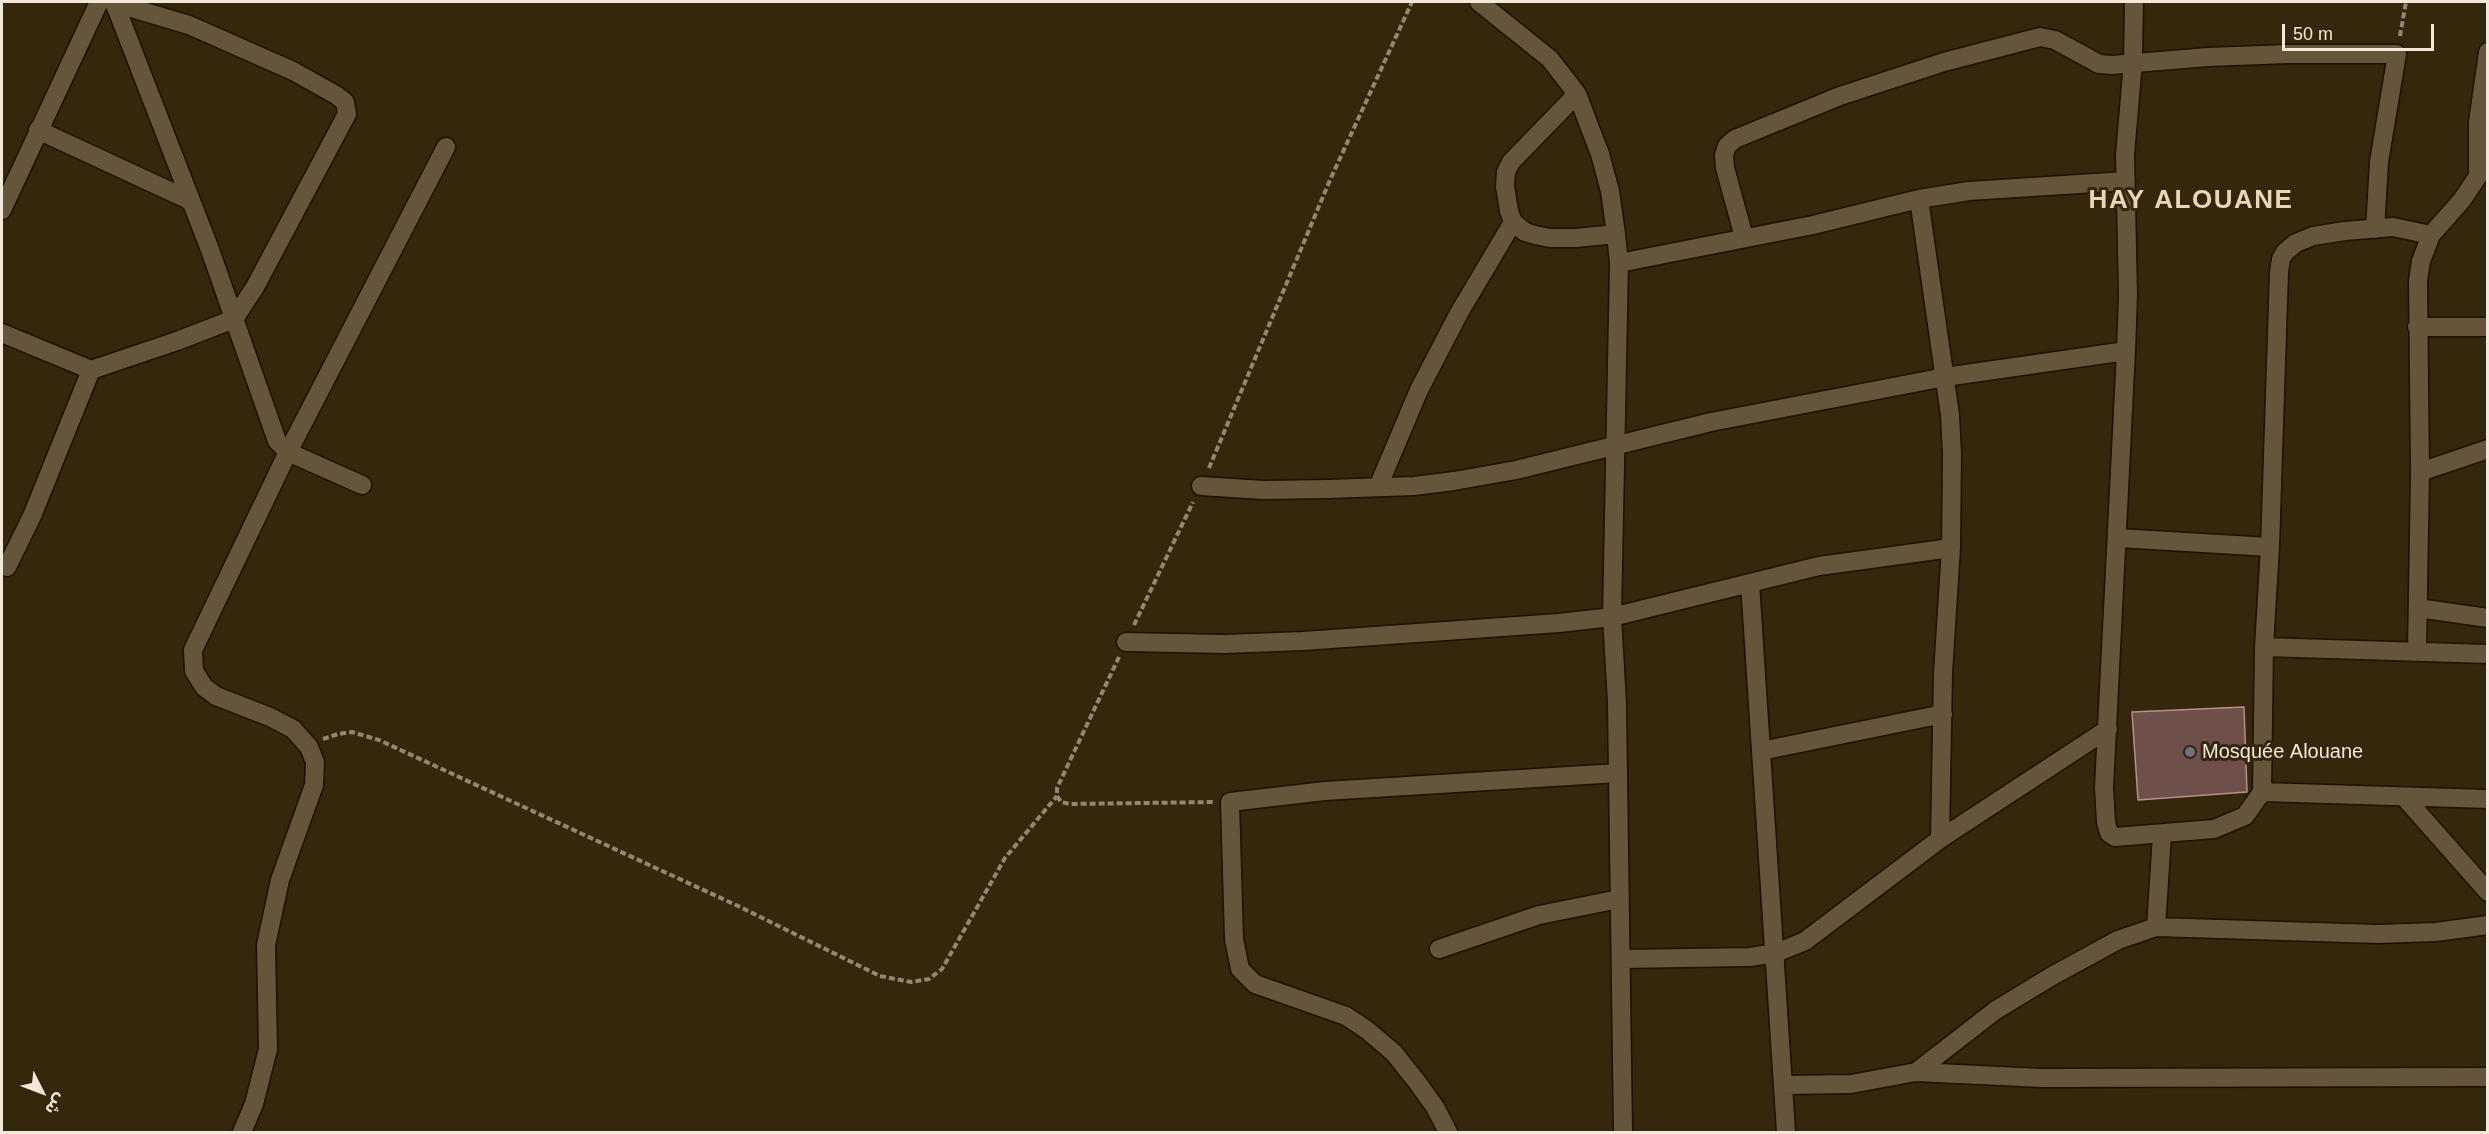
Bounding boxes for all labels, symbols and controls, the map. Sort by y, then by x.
scale bar [2285,12,2436,50]
text: 50 m [2293,24,2333,44]
district label: HAY ALOUANE [2089,185,2293,217]
place label: Mosquée Alouane [2202,740,2363,764]
marker: Mosquée Alouane [2183,745,2197,759]
north arrow [12,1062,72,1122]
text: ش [42,1091,69,1118]

